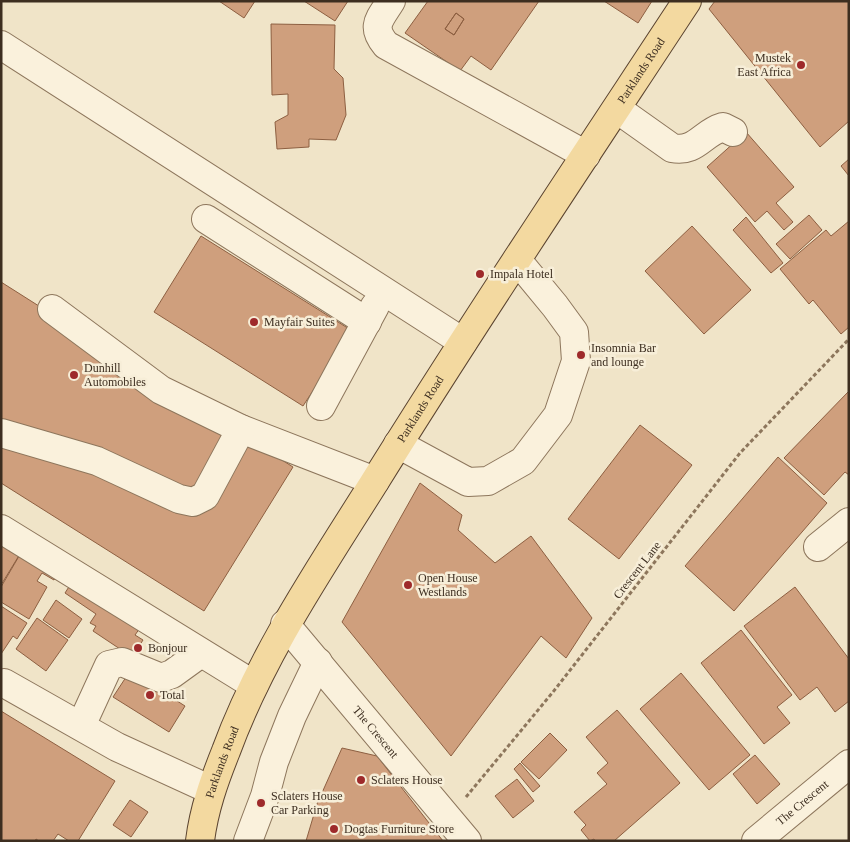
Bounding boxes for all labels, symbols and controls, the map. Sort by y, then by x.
street label: Parklands Road [614,35,668,106]
place label: Mustek East Africa [737,51,792,79]
marker: Mustek East Africa [795,59,807,71]
place label: Impala Hotel [490,267,554,281]
marker: Impala Hotel [474,268,486,280]
place label: Mayfair Suites [264,315,335,329]
marker: Mayfair Suites [248,316,260,328]
place label: Insomnia Bar and lounge [591,341,656,369]
marker: Insomnia Bar and lounge [575,349,587,361]
place label: Dunhill Automobiles [84,361,146,389]
marker: Dunhill Automobiles [68,369,80,381]
street label: Parklands Road [394,373,447,445]
street label: Crescent Lane [610,539,664,601]
place label: Open House Westlands [418,571,478,599]
marker: Open House Westlands [402,579,414,591]
place label: Bonjour [148,641,187,655]
marker: Bonjour [132,642,144,654]
place label: Total [160,688,185,702]
marker: Total [144,689,156,701]
street label: The Crescent [350,703,402,761]
street label: Parklands Road [203,724,242,800]
place label: Sclaters House [371,773,443,787]
marker: Sclaters House [355,774,367,786]
street label: The Crescent [773,777,832,828]
place label: Sclaters House Car Parking [271,789,343,817]
marker: Sclaters House Car Parking [255,797,267,809]
place label: Dogtas Furniture Store [344,822,454,836]
marker: Dogtas Furniture Store [328,823,340,835]

